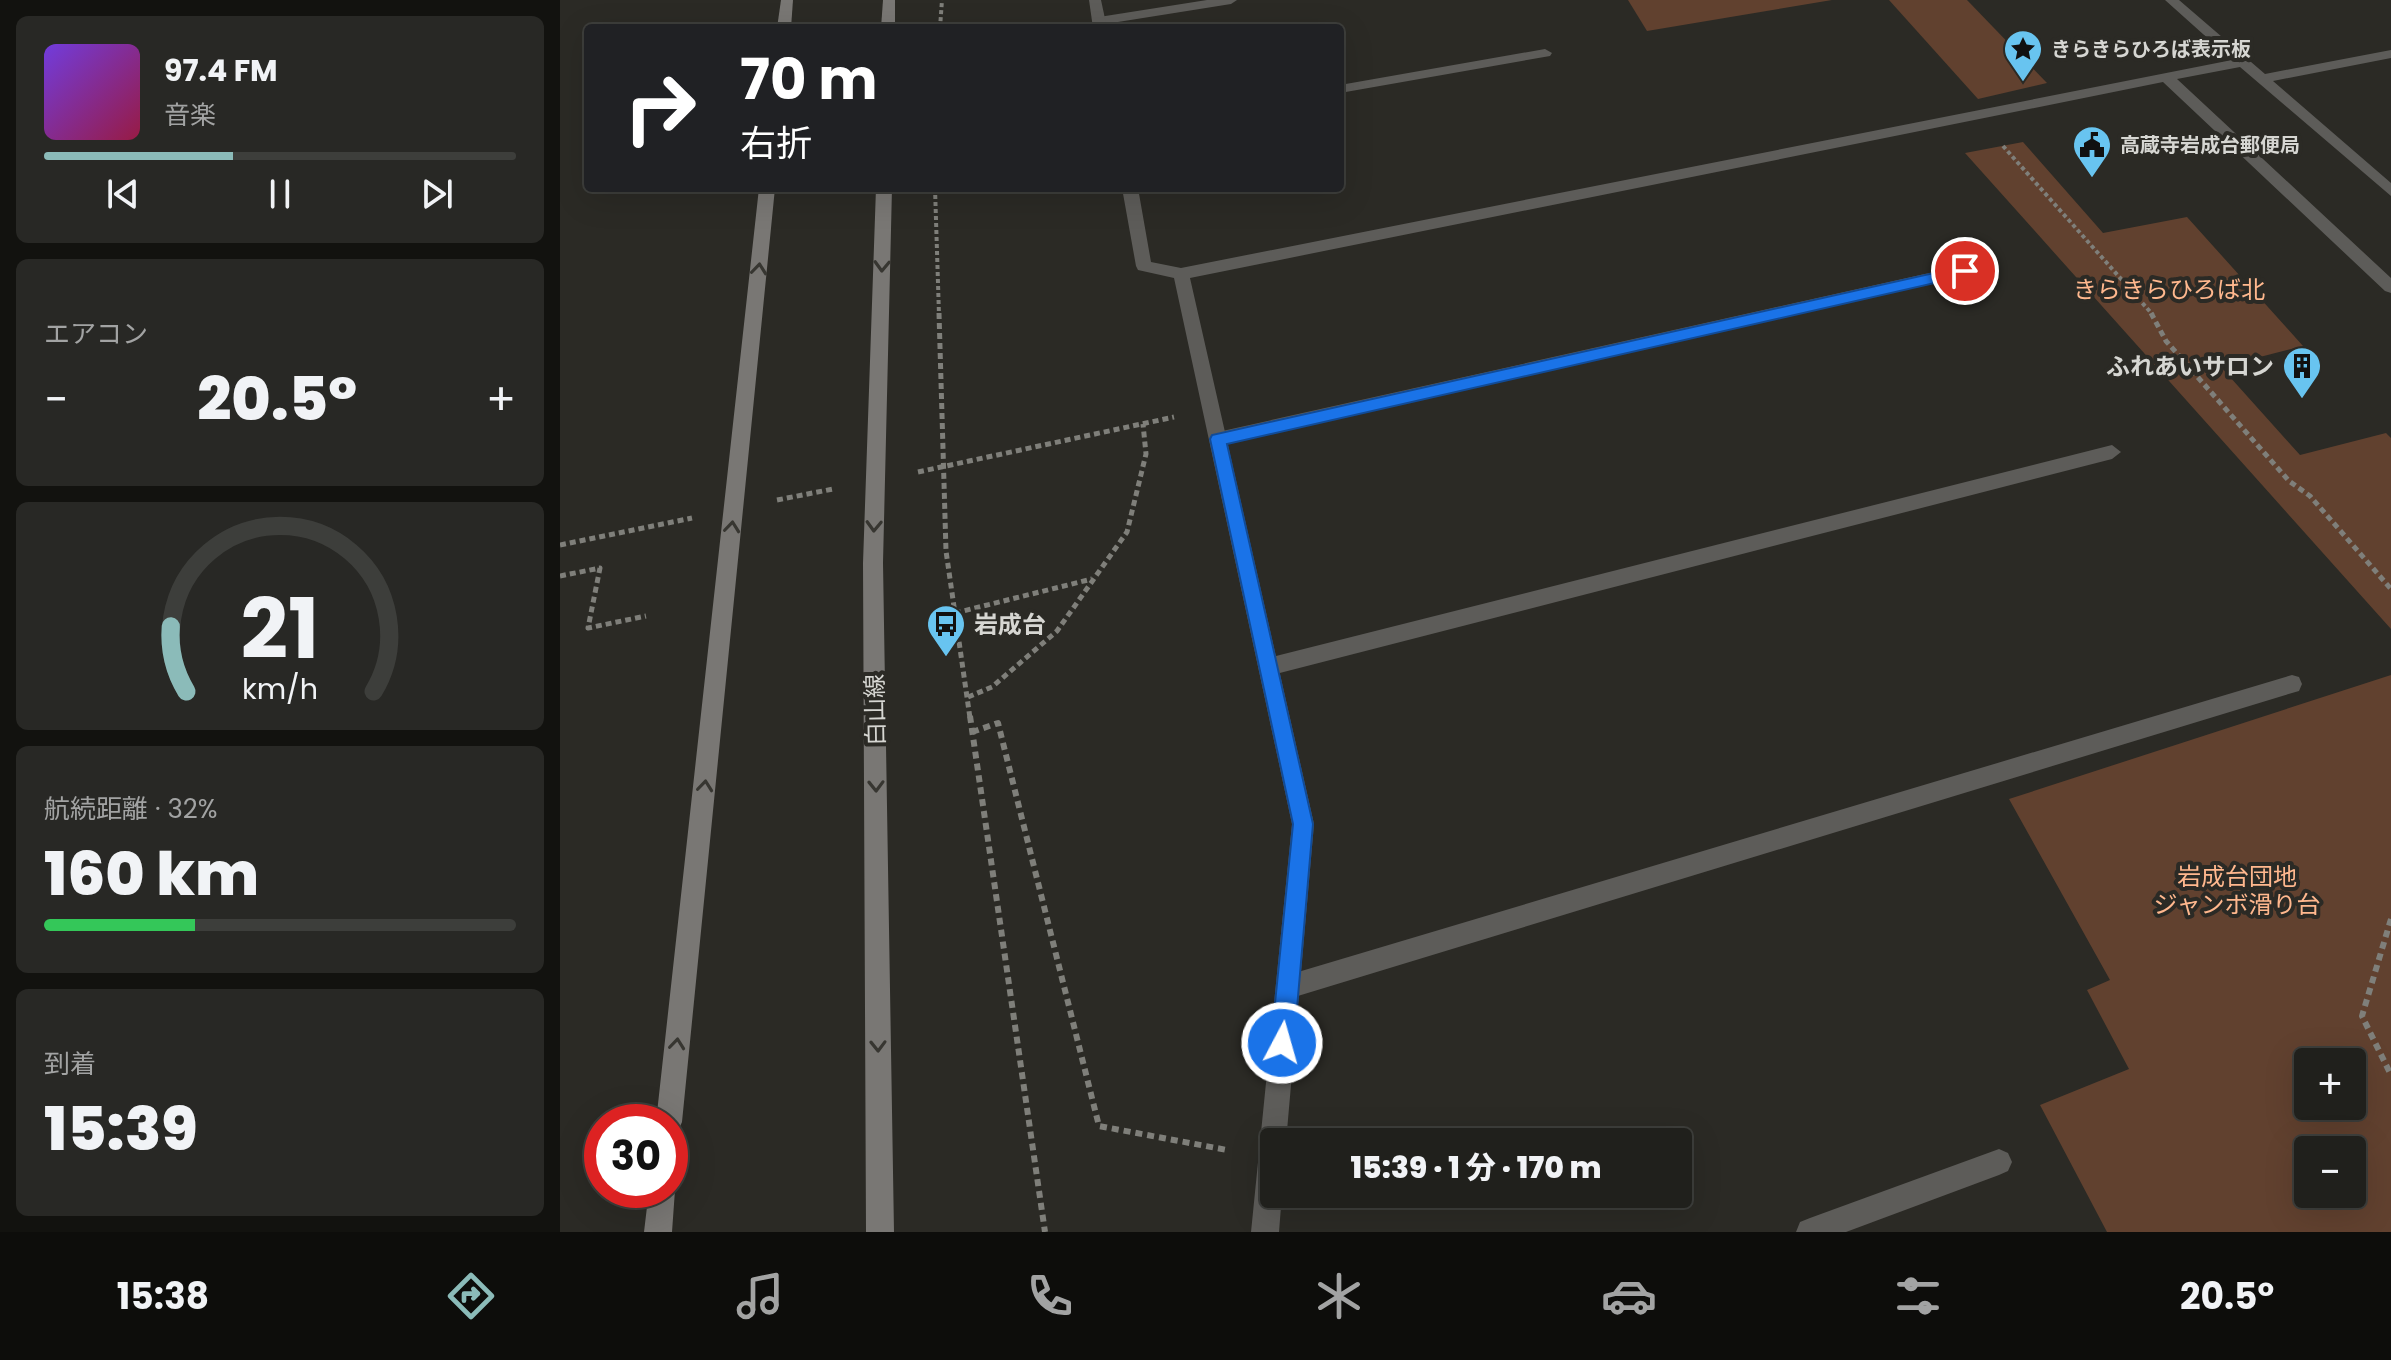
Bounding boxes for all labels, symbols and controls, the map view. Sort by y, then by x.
place icon: きらきらひろば表示板 [2002,28,2044,83]
place label: きらきらひろば表示板 [2051,35,2251,63]
text: 70 m [740,40,878,119]
text: 97.4 FM [164,49,278,92]
icon: right [608,56,712,160]
text: 音楽 [164,97,216,133]
text: 右折 [740,118,812,169]
public building icon: 高蔵寺岩成台郵便局 [2071,124,2113,179]
place label: 高蔵寺岩成台郵便局 [2120,131,2300,159]
icon: previous [101,172,145,216]
icon: pause [258,172,302,216]
icon: next [415,172,459,216]
pin [1931,237,1999,305]
icon: arrive [1943,249,1987,293]
one-way arrow [873,260,890,273]
one-way arrow [750,262,767,275]
park label: きらきらひろば北 [2073,273,2265,306]
text: エアコン [44,316,148,352]
building icon: ふれあいサロン [2281,345,2323,400]
place label: ふれあいサロン [2106,350,2274,383]
text: 20.5° [197,357,357,441]
text: − [44,369,68,430]
text: + [486,369,516,430]
one-way arrow [723,520,740,533]
one-way arrow [866,520,883,533]
text: 21 [241,571,319,687]
bus stop icon: 岩成台 [925,603,967,658]
place label: 岩成台 [974,608,1046,641]
text: km/h [242,669,318,709]
street label: 白山線 [858,674,892,746]
one-way arrow [696,779,713,792]
one-way arrow [867,780,885,793]
text: 航続距離 · 32% [44,791,217,827]
text: 160 km [44,832,259,916]
park label: 岩成台団地 ジャンボ滑り台 [2154,860,2320,921]
position arrow [1240,1001,1324,1085]
one-way arrow [669,1038,686,1051]
one-way arrow [870,1040,887,1053]
text: 到着 [44,1046,96,1082]
map controls [2294,1048,2366,1208]
button: + [2294,1048,2366,1120]
text: 15:39 [44,1087,198,1171]
speed limit sign: 30 [584,1104,688,1208]
button: − [2294,1136,2366,1208]
text: 15:39 · 1 分 · 170 m [1350,1146,1602,1189]
icon: directions [443,1268,499,1324]
icon: music [732,1268,788,1324]
icon: phone [1022,1268,1078,1324]
icon: climate [1311,1268,1367,1324]
icon: car [1601,1268,1657,1324]
icon: filters [1890,1268,1946,1324]
text: 15:38 [117,1271,209,1322]
text: 20.5° [2180,1271,2274,1322]

